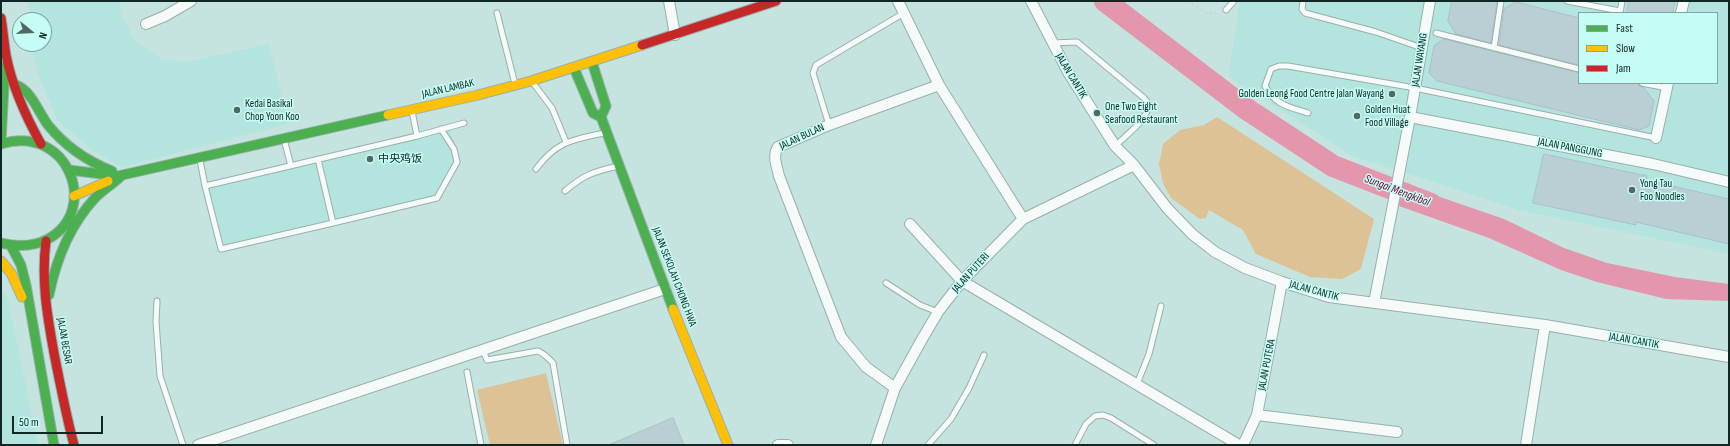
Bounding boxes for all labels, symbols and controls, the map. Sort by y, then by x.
north arrow [12,12,52,52]
legend [1578,12,1718,84]
text: Fast [1616,21,1633,36]
text: N [36,31,50,40]
street label: JALAN WAYANG [1409,32,1431,88]
text: Slow [1616,41,1635,56]
street label: JALAN CANTIK [1052,51,1090,101]
text: Jam [1616,61,1631,76]
street label: JALAN LAMBAK [421,77,475,101]
place label: Golden Leong Food Centre Jalan Wayang [1239,87,1384,101]
marker: Golden Leong Food Centre Jalan Wayang [1387,89,1397,99]
place label: Kedai Basikal Chop Yoon Koo [245,97,299,123]
place label: One Two Eight Seafood Restaurant [1105,100,1178,126]
place label: Golden Huat Food Village [1365,103,1410,129]
marker: Kedai Basikal Chop Yoon Koo [232,105,242,115]
marker: One Two Eight Seafood Restaurant [1092,108,1102,118]
marker: Golden Huat Food Village [1352,111,1362,121]
street label: JALAN BULAN [777,121,827,153]
street label: JALAN PANGGUNG [1537,135,1603,161]
place label: 中央鸡饭 [378,152,422,166]
marker: 中央鸡饭 [365,154,375,164]
water label: Sungai Mengkibol [1362,172,1432,210]
place label: Yong Tau Foo Noodles [1640,177,1685,203]
marker: Yong Tau Foo Noodles [1627,185,1637,195]
street label: JALAN SEKOLAH CHONG HWA [649,225,699,329]
street label: JALAN PUTERI [950,250,992,296]
street label: JALAN CANTIK [1288,278,1340,304]
street label: JALAN BESAR [53,317,75,365]
street label: JALAN CANTIK [1608,330,1660,352]
street label: JALAN PUTERA [1256,338,1278,392]
scale bar [14,408,105,434]
text: 50 m [19,415,39,430]

